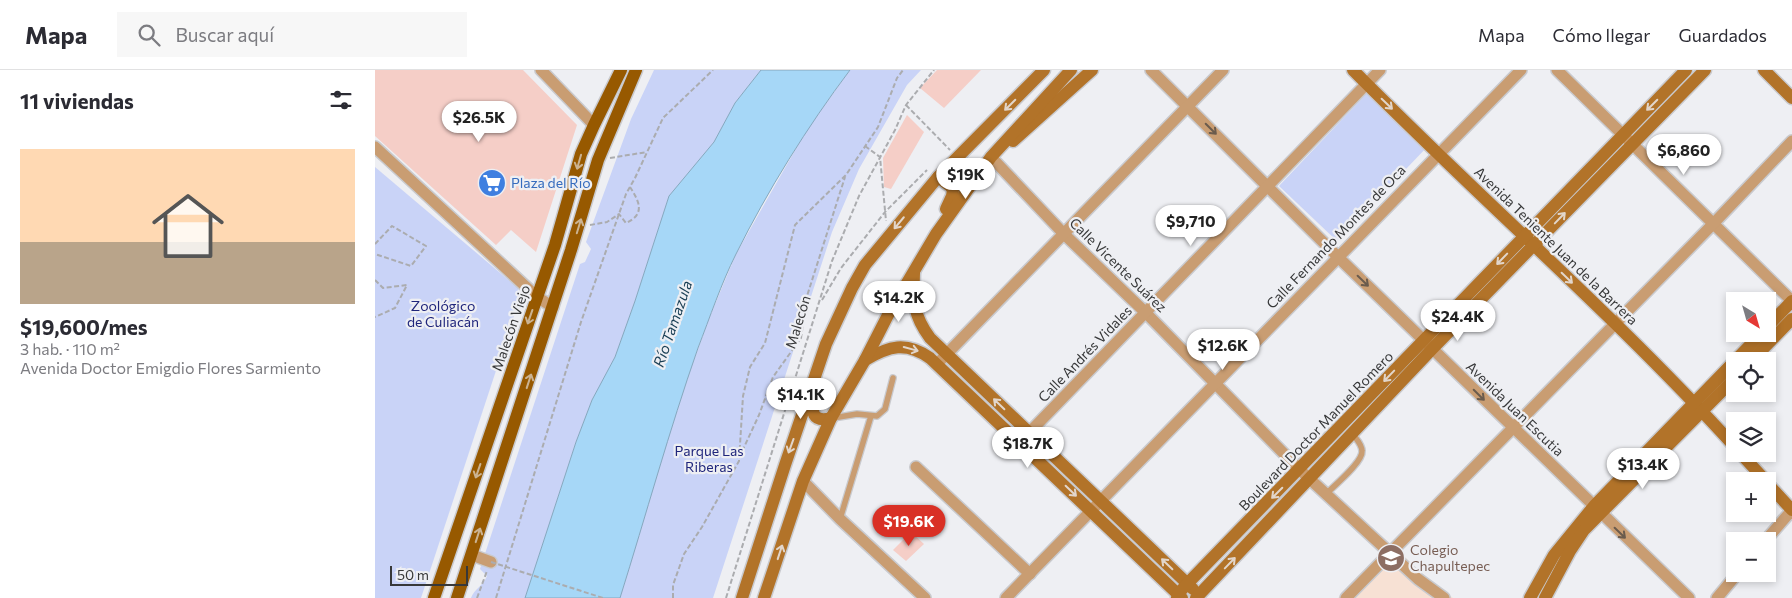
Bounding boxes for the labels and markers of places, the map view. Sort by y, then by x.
pin: $26.5K [438,100,520,143]
pin: $6,860 [1643,134,1725,176]
pin: $19K [936,158,996,200]
supermarket icon: Plaza del Río [477,168,507,198]
place label: Plaza del Río [511,174,591,191]
pin: $9,710 [1150,204,1232,247]
pin: $14.2K [858,280,940,323]
pin: $24.4K [1417,300,1499,342]
pin: $12.6K [1182,328,1264,371]
pin: $14.1K [760,378,842,420]
pin: $18.7K [987,426,1069,469]
pin: $13.4K [1602,448,1684,490]
pin: $19.6K [868,504,950,547]
place label: Colegio Chapultepec [1410,541,1490,574]
school or university icon: Colegio Chapultepec [1376,543,1406,573]

